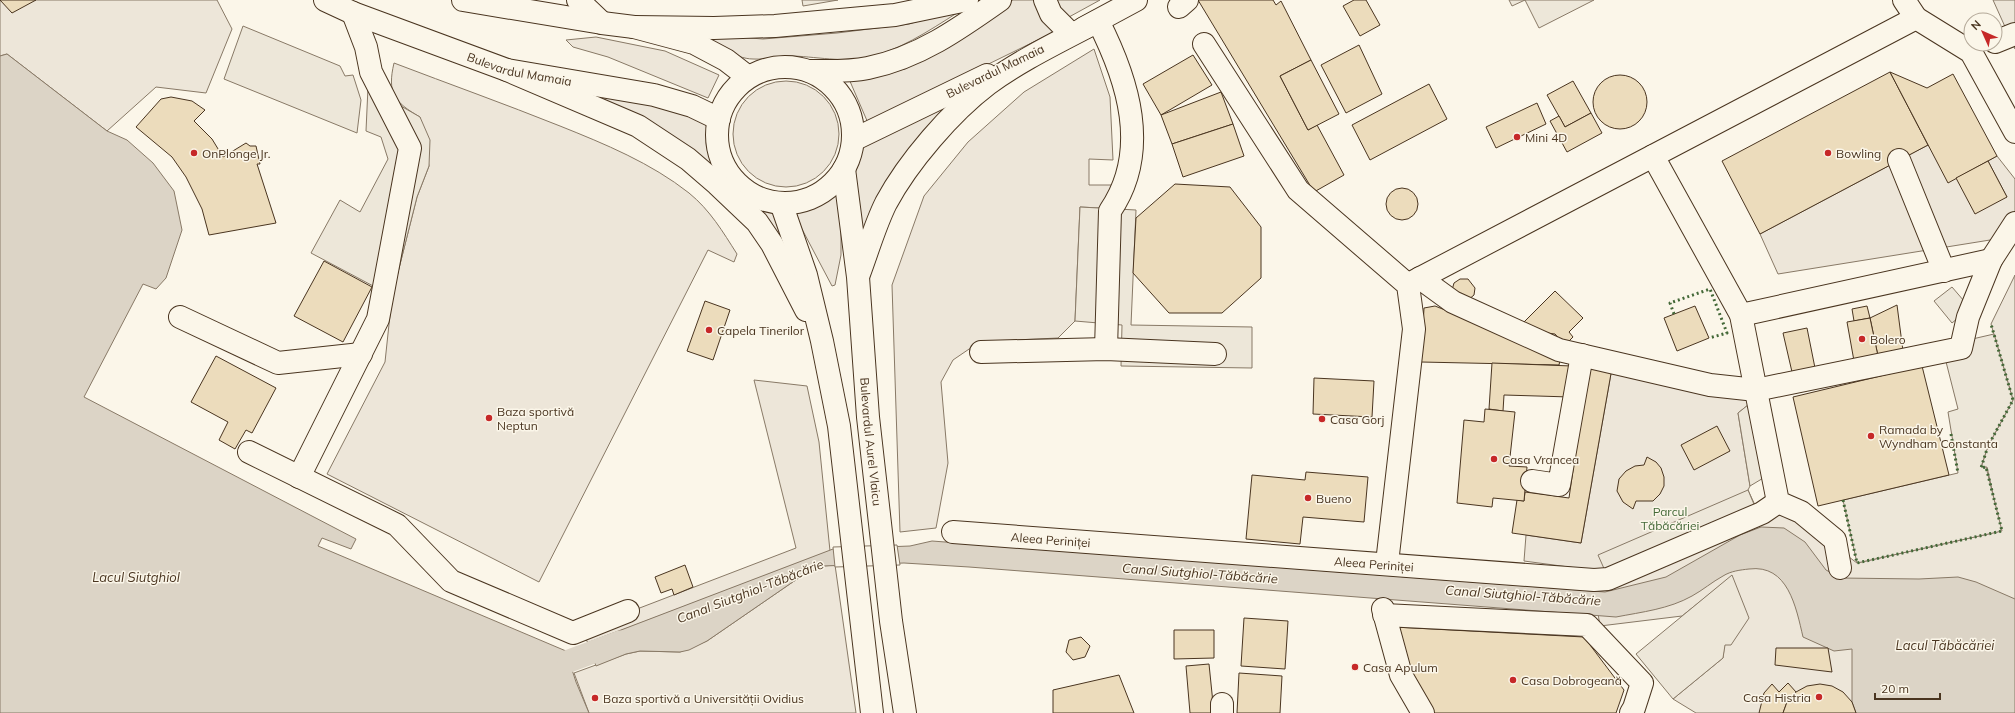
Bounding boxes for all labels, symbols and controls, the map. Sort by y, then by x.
north arrow [1963,12,2003,52]
text: N [1968,17,1984,33]
street label: Bulevardul Mamaia [943,41,1047,101]
street label: Bulevardul Mamaia [465,48,573,88]
place label: Mini 4D [1525,130,1567,145]
marker: Mini 4D [1512,132,1522,142]
place label: OnPlonge Jr. [202,146,271,161]
place label: Bowling [1836,146,1881,161]
marker: OnPlonge Jr. [189,148,199,158]
marker: Bowling [1823,148,1833,158]
place label: Capela Tinerilor [717,323,805,338]
marker: Capela Tinerilor [704,325,714,335]
place label: Bolero [1870,332,1906,347]
marker: Bolero [1857,334,1867,344]
street label: Bulevardul Aurel Vlaicu [858,377,885,507]
place label: Baza sportivă Neptun [497,404,574,433]
place label: Casa Gorj [1330,412,1384,427]
marker: Baza sportivă Neptun [484,413,494,423]
marker: Casa Gorj [1317,414,1327,424]
place label: Ramada by Wyndham Constanta [1879,422,1998,451]
marker: Ramada by Wyndham Constanta [1866,431,1876,441]
place label: Casa Vrancea [1502,452,1579,467]
marker: Casa Vrancea [1489,454,1499,464]
place label: Bueno [1316,491,1352,506]
marker: Bueno [1303,493,1313,503]
park label: Parcul Tăbăcăriei [1641,504,1699,533]
street label: Aleea Periniței [1010,529,1091,550]
street label: Aleea Periniței [1333,553,1414,574]
water label: Canal Siutghiol-Tăbăcărie [674,556,826,626]
water label: Canal Siutghiol-Tăbăcărie [1122,560,1278,586]
water label: Lacul Siutghiol [92,569,181,585]
water label: Canal Siutghiol-Tăbăcărie [1445,582,1601,608]
water label: Lacul Tăbăcăriei [1896,637,1995,653]
place label: Casa Apulum [1363,660,1438,675]
marker: Casa Apulum [1350,662,1360,672]
place label: Casa Dobrogeană [1521,673,1622,688]
marker: Casa Dobrogeană [1508,675,1518,685]
scale bar [1875,675,1940,701]
text: 20 m [1881,681,1909,696]
place label: Casa Histria [1743,690,1811,705]
place label: Baza sportivă a Universității Ovidius [603,691,804,707]
marker: Casa Histria [1814,692,1824,702]
marker: Baza sportivă a Universității Ovidius [590,693,600,703]

